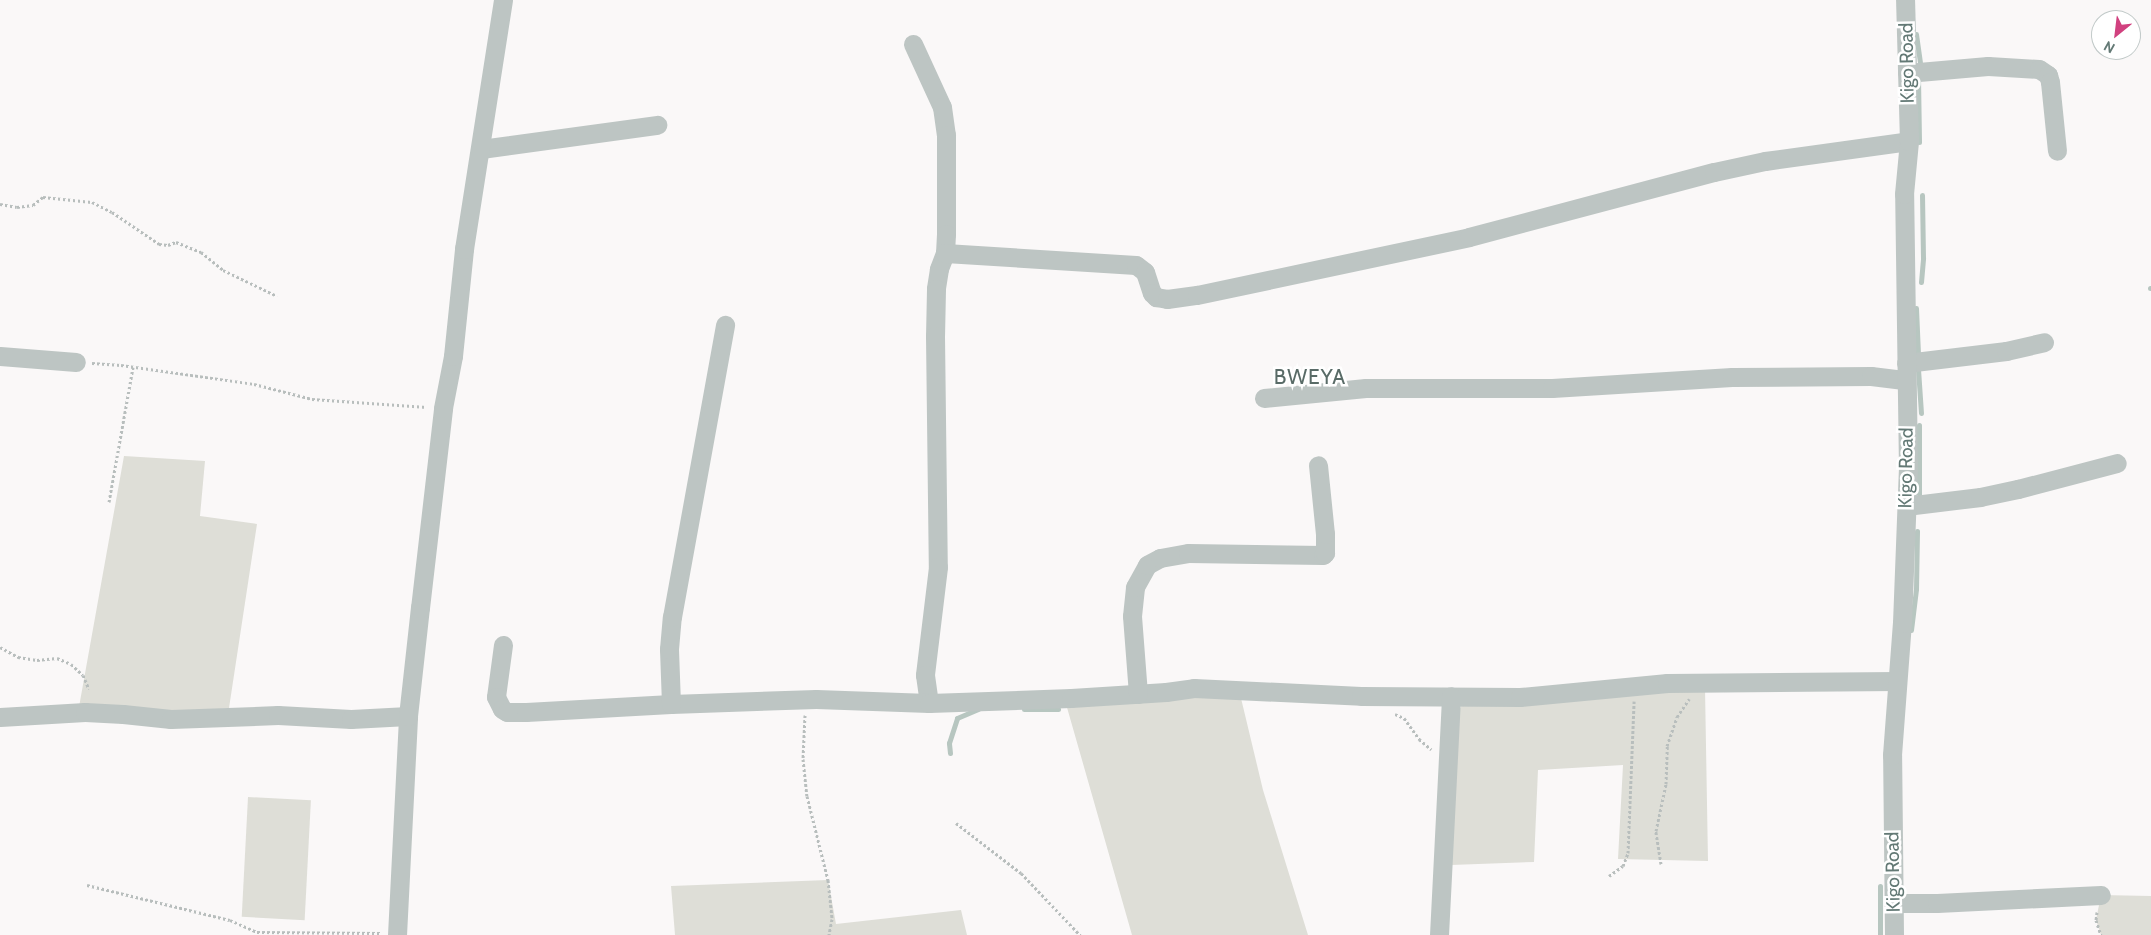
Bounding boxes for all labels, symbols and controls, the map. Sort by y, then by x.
north arrow [2091,10,2141,60]
street label: Kigo Road [1895,22,1919,104]
text: N [2101,37,2118,58]
district label: BWEYA [1273,364,1347,390]
street label: Kigo Road [1894,427,1918,509]
street label: Kigo Road [1881,831,1905,913]

